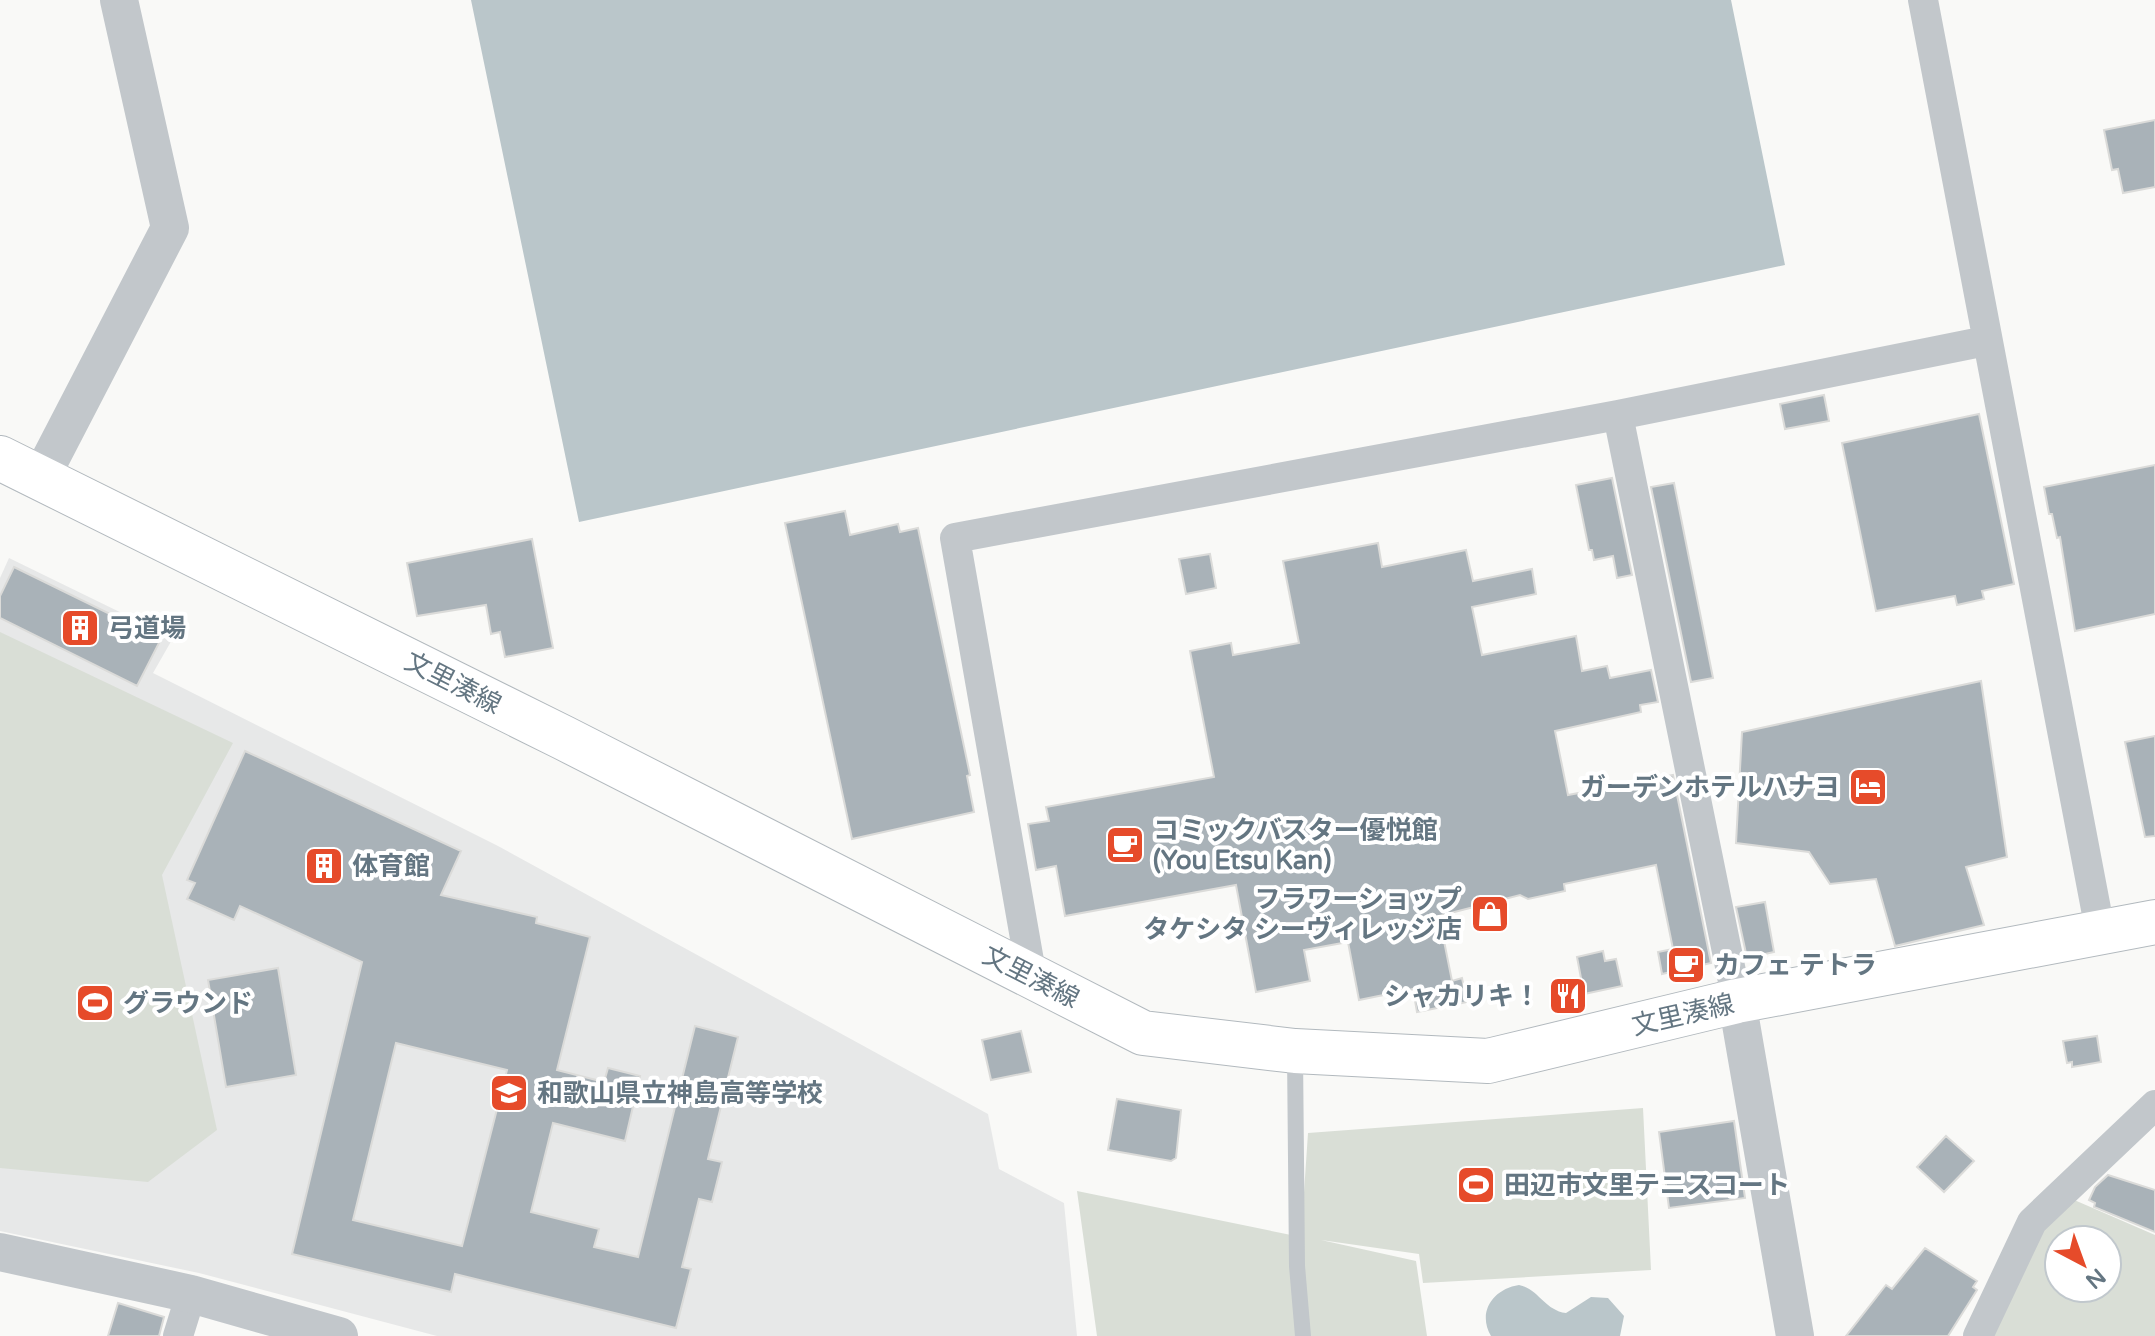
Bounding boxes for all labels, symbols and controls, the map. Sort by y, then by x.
building icon: 弓道場 [59,607,101,649]
place label: 弓道場 [108,613,186,644]
street label: 文里湊線 [400,646,506,720]
hotel icon: ガーデンホテルハナヨ [1847,766,1889,808]
place label: ガーデンホテルハナヨ [1580,772,1840,803]
place label: コミックバスター優悦館 (You Etsu Kan) [1153,815,1438,876]
cafe icon: コミックバスター優悦館 (You Etsu Kan) [1104,824,1146,866]
building icon: 体育館 [303,845,345,887]
place label: 体育館 [352,851,430,882]
place label: フラワーショップ タケシタ シーヴィレッジ店 [1143,884,1462,945]
shop icon: フラワーショップ タケシタ シーヴィレッジ店 [1469,893,1511,935]
street label: 文里湊線 [978,940,1084,1014]
cafe icon: カフェ テトラ [1665,944,1707,986]
place label: カフェ テトラ [1714,950,1877,981]
restaurant icon: シャカリキ！ [1547,975,1589,1017]
place label: シャカリキ！ [1384,981,1540,1012]
sports icon: グラウンド [74,982,116,1024]
place label: グラウンド [123,988,253,1019]
street label: 文里湊線 [1629,988,1737,1042]
school or university icon: 和歌山県立神島高等学校 [488,1072,530,1114]
place label: 和歌山県立神島高等学校 [537,1078,823,1109]
sports icon: 田辺市文里テニスコート [1455,1164,1497,1206]
place label: 田辺市文里テニスコート [1504,1170,1790,1201]
north arrow [2043,1224,2123,1304]
text: N [2080,1263,2111,1294]

